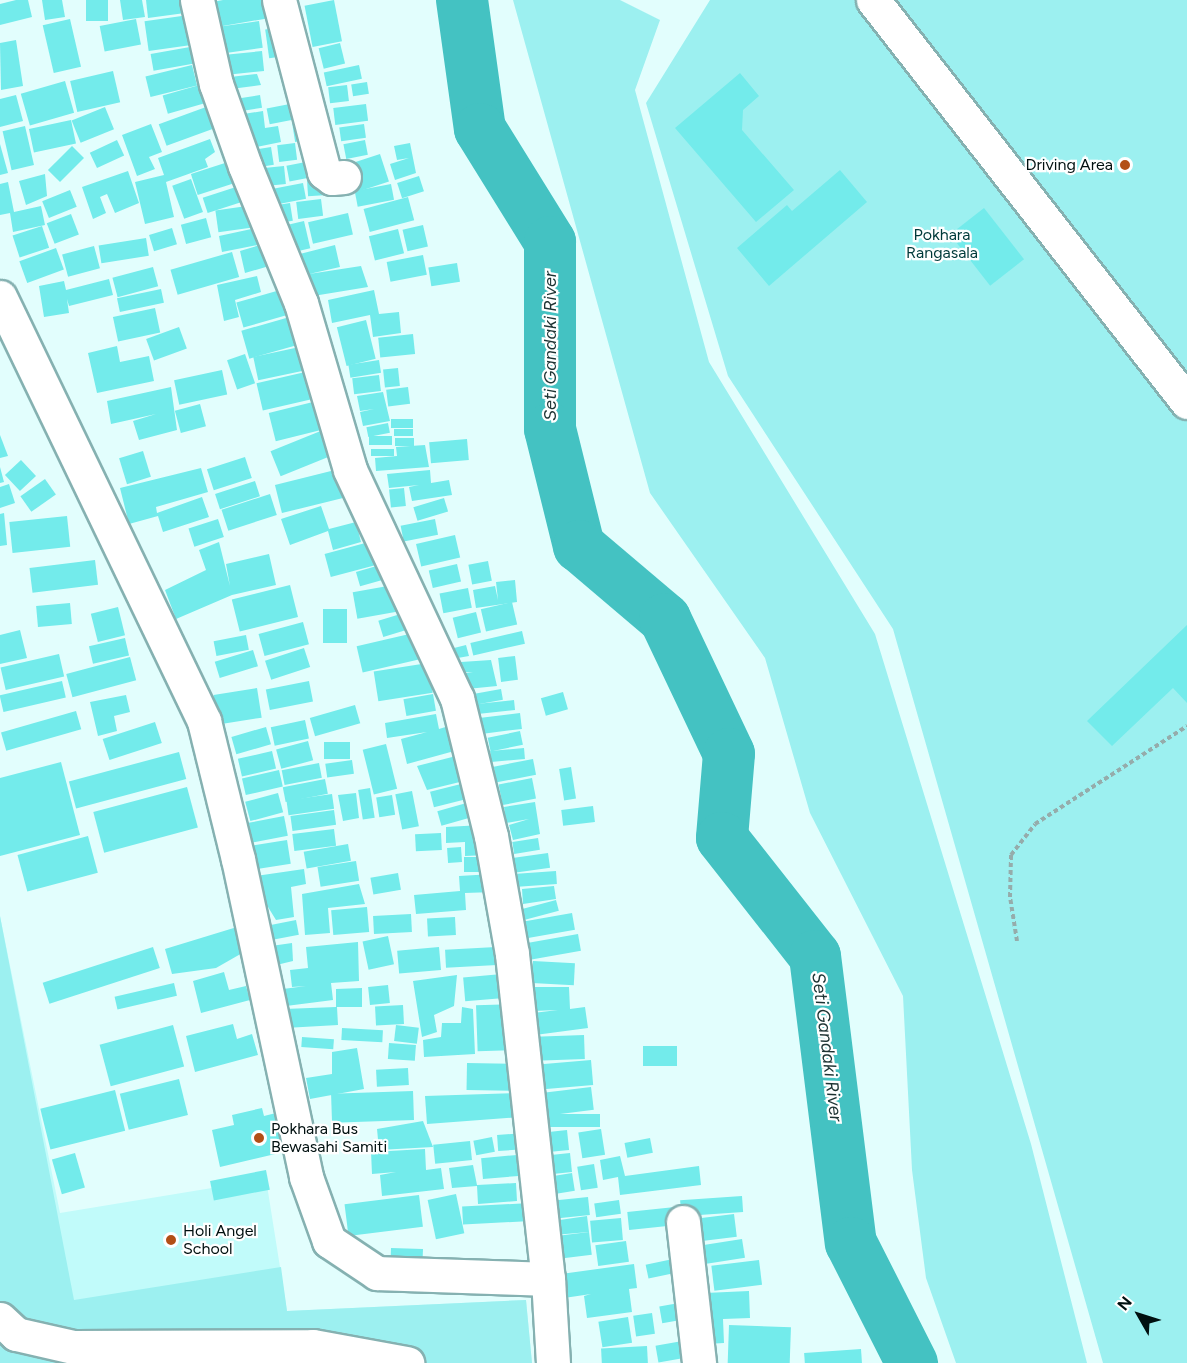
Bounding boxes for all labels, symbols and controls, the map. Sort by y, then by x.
place label: Driving Area [1025,155,1113,175]
marker: Driving Area [1118,158,1132,172]
park label: Pokhara Rangasala [906,225,978,263]
water label: Seti Gandaki River [539,271,561,421]
water label: Seti Gandaki River [807,971,847,1123]
place label: Pokhara Bus Bewasahi Samiti [271,1119,387,1157]
marker: Pokhara Bus Bewasahi Samiti [252,1131,266,1145]
place label: Holi Angel School [183,1221,257,1259]
marker: Holi Angel School [164,1233,178,1247]
north arrow [1109,1285,1169,1345]
text: N [1113,1293,1136,1314]

